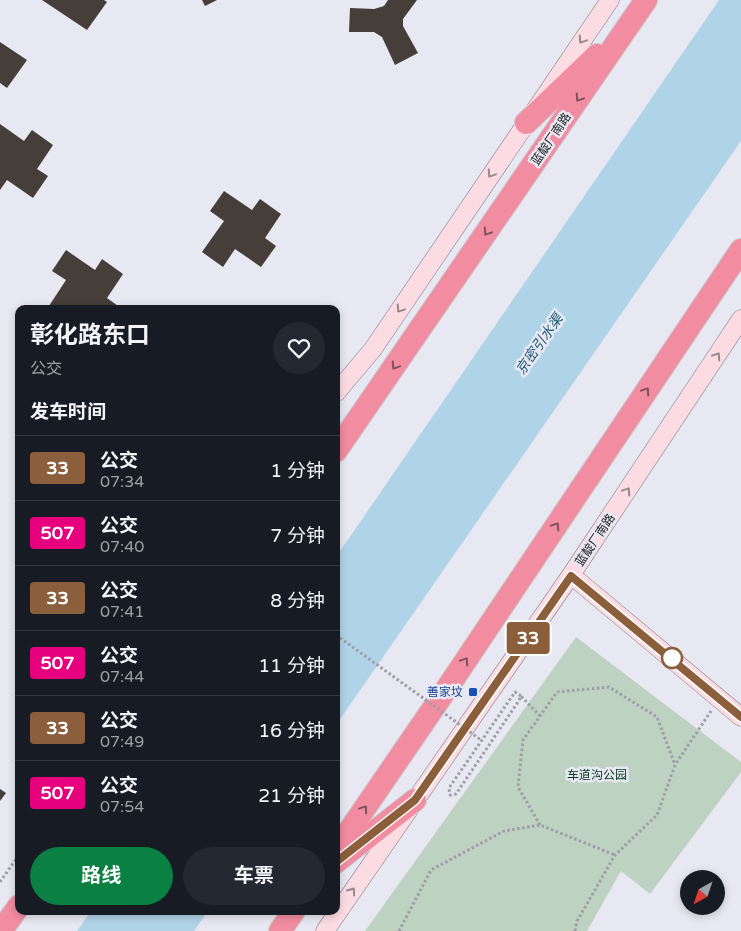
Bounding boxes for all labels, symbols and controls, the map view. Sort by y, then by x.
one-way arrow [579,34,588,44]
one-way arrow [576,92,585,102]
street label: 蓝靛厂南路 [528,110,574,168]
one-way arrow [488,169,497,178]
one-way arrow [484,226,493,236]
one-way arrow [397,303,406,313]
water label: 京密引水渠 [512,309,568,378]
text: 彰化路东口 [30,321,150,350]
button: heart [273,322,325,374]
one-way arrow [711,352,720,361]
text: 公交 [30,359,62,379]
one-way arrow [392,360,401,369]
one-way arrow [640,387,649,397]
text: 发车时间 [30,401,106,423]
text: 公交 [100,450,138,472]
text: 33 [46,457,69,479]
text: 1 分钟 [270,460,325,482]
text: 07:34 [100,472,144,492]
one-way arrow [621,487,630,497]
street label: 蓝靛厂南路 [572,511,618,569]
text: 公交 [100,515,138,537]
text: 507 [41,522,74,544]
one-way arrow [549,522,559,531]
text: 7 分钟 [270,525,325,547]
text: 07:40 [100,537,144,557]
text: 公交 [100,580,138,602]
text: 33 [46,587,69,609]
text: 8 分钟 [270,590,325,612]
text: 07:41 [100,602,144,622]
line badge: 33 [506,622,550,654]
text: 33 [517,627,539,649]
text: 公交 [100,645,138,667]
unlabelled marker [661,647,683,669]
text: 507 [41,652,74,674]
text: 11 分钟 [258,655,325,677]
one-way arrow [459,657,468,666]
text: 07:44 [100,667,144,687]
place label: 善家坟 [427,685,463,699]
marker: 善家坟 [467,686,479,698]
text: 公交 [100,710,138,732]
text: 33 [46,717,69,739]
text: 16 分钟 [258,720,325,742]
text: 07:49 [100,732,144,752]
park label: 车道沟公园 [567,768,627,782]
text: 公交 [100,775,138,797]
text: 507 [41,782,74,804]
text: 21 分钟 [258,785,325,807]
text: 07:54 [100,797,144,817]
one-way arrow [358,806,367,815]
button: 路线 [30,847,173,905]
button: 车票 [183,847,325,905]
north arrow [680,870,725,915]
map controls [680,870,725,915]
one-way arrow [346,887,355,897]

